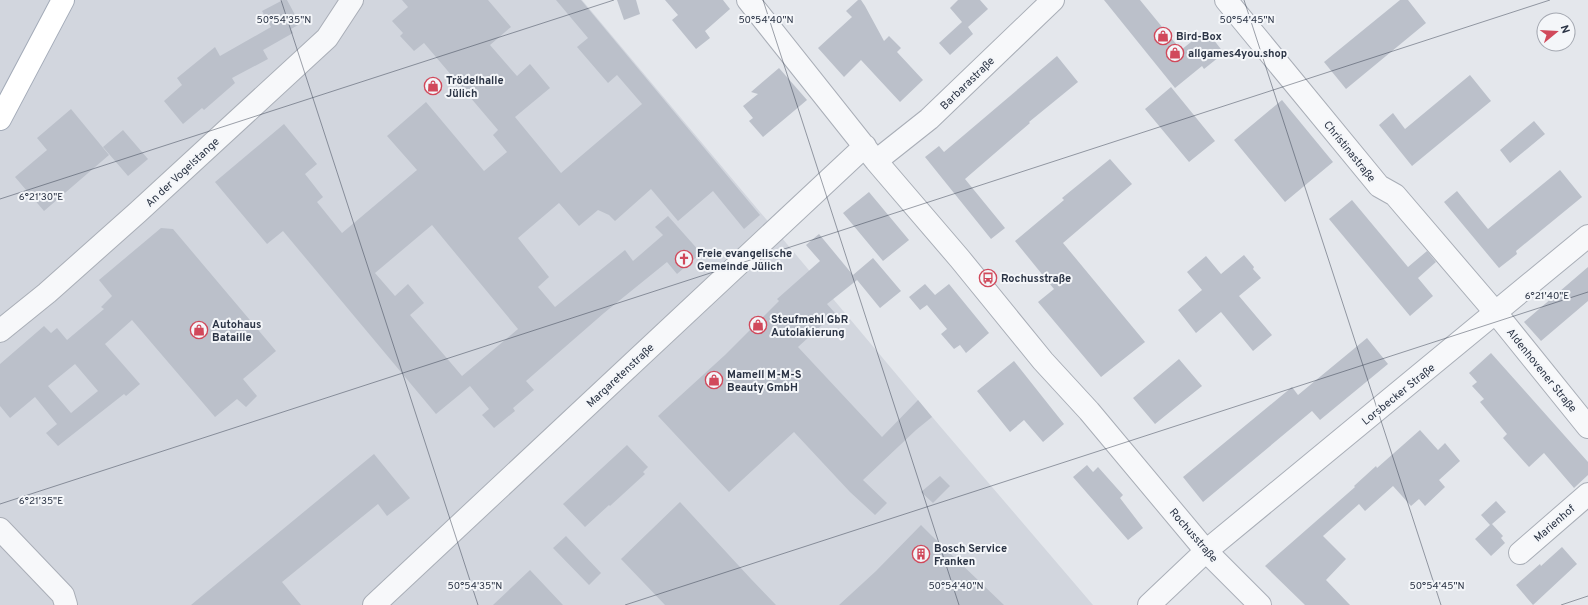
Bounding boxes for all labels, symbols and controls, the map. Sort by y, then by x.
north arrow [1536,12,1576,52]
text: 50°54'35"N [257,14,311,27]
text: 50°54'40"N [738,14,794,27]
text: 50°54'45"N [1220,14,1275,27]
text: N [1557,23,1572,35]
shop icon: Bird-Box [1153,26,1173,46]
place label: Bird-Box [1176,30,1223,44]
shop icon: allgames4you.shop [1165,43,1185,63]
place label: allgames4you.shop [1188,47,1287,61]
street label: Barbarastraße [938,54,998,113]
place label: Trödelhalle Jülich [446,74,504,101]
shop icon: Trödelhalle Jülich [423,76,443,96]
street label: Christinastraße [1320,118,1378,185]
street label: An der Vogelstange [143,135,223,210]
text: 6°21'30"E [19,191,63,204]
place label: Freie evangelische Gemeinde Jülich [697,247,792,274]
church icon: Freie evangelische Gemeinde Jülich [674,249,694,269]
bus stop icon: Rochusstraße [978,268,998,288]
place label: Rochusstraße [1001,272,1071,286]
text: 6°21'40"E [1525,290,1569,303]
place label: Steufmehl GbR Autolakierung [771,313,848,340]
shop icon: Steufmehl GbR Autolakierung [748,315,768,335]
place label: Autohaus Bataille [212,318,262,345]
shop icon: Autohaus Bataille [189,320,209,340]
street label: Aldenhovener Straße [1503,326,1579,416]
street label: Margaretenstraße [584,341,657,411]
street label: Lorsbecker Straße [1359,361,1438,429]
place label: Mamell M-M-S Beauty GmbH [727,368,802,395]
shop icon: Mamell M-M-S Beauty GmbH [704,370,724,390]
text: 6°21'35"E [19,495,63,508]
street label: Marienhof [1531,502,1578,545]
street label: Rochusstraße [1166,506,1221,566]
place label: Bosch Service Franken [934,542,1007,569]
building icon: Bosch Service Franken [911,544,931,564]
text: 50°54'35"N [448,580,502,593]
text: 50°54'40"N [928,580,984,593]
text: 50°54'45"N [1410,580,1465,593]

